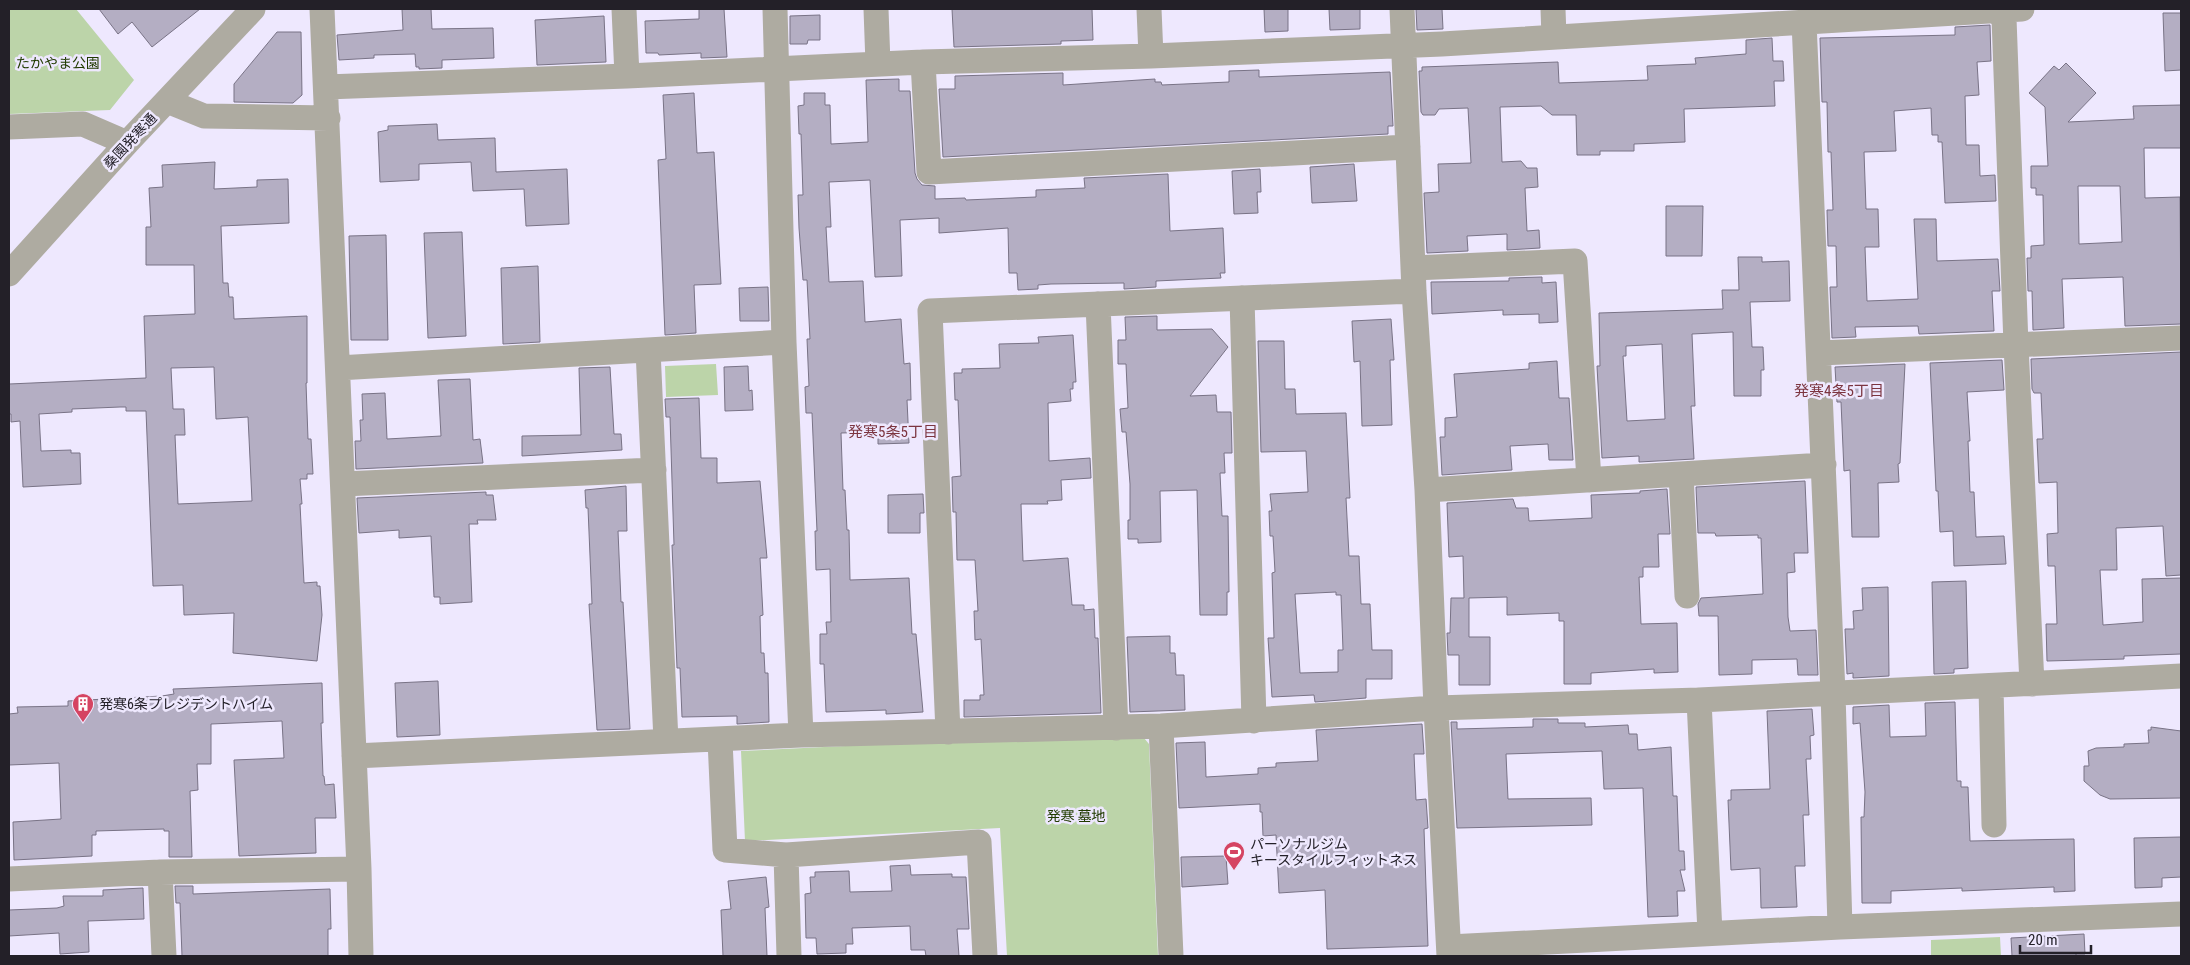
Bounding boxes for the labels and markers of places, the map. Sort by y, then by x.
building icon: 発寒6条プレジデントハイム [71,692,95,723]
place label: 発寒6条プレジデントハイム [99,696,273,712]
place label: パーソナルジム キースタイルフィットネス [1250,836,1417,868]
sports icon: パーソナルジム キースタイルフィットネス [1222,840,1246,871]

